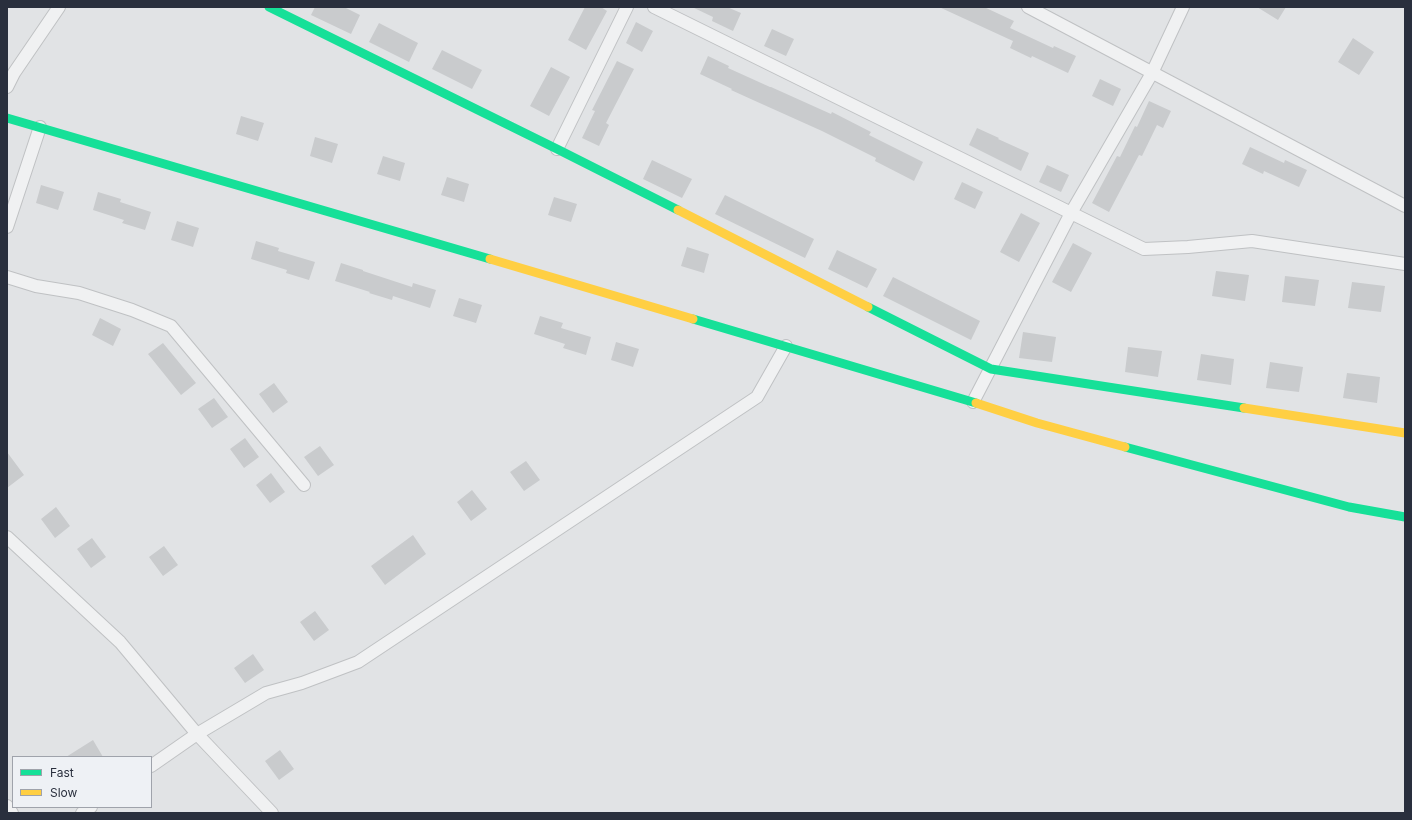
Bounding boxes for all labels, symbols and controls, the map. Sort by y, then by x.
legend [12,756,152,808]
text: Fast [50,765,74,780]
text: Slow [50,785,77,800]

